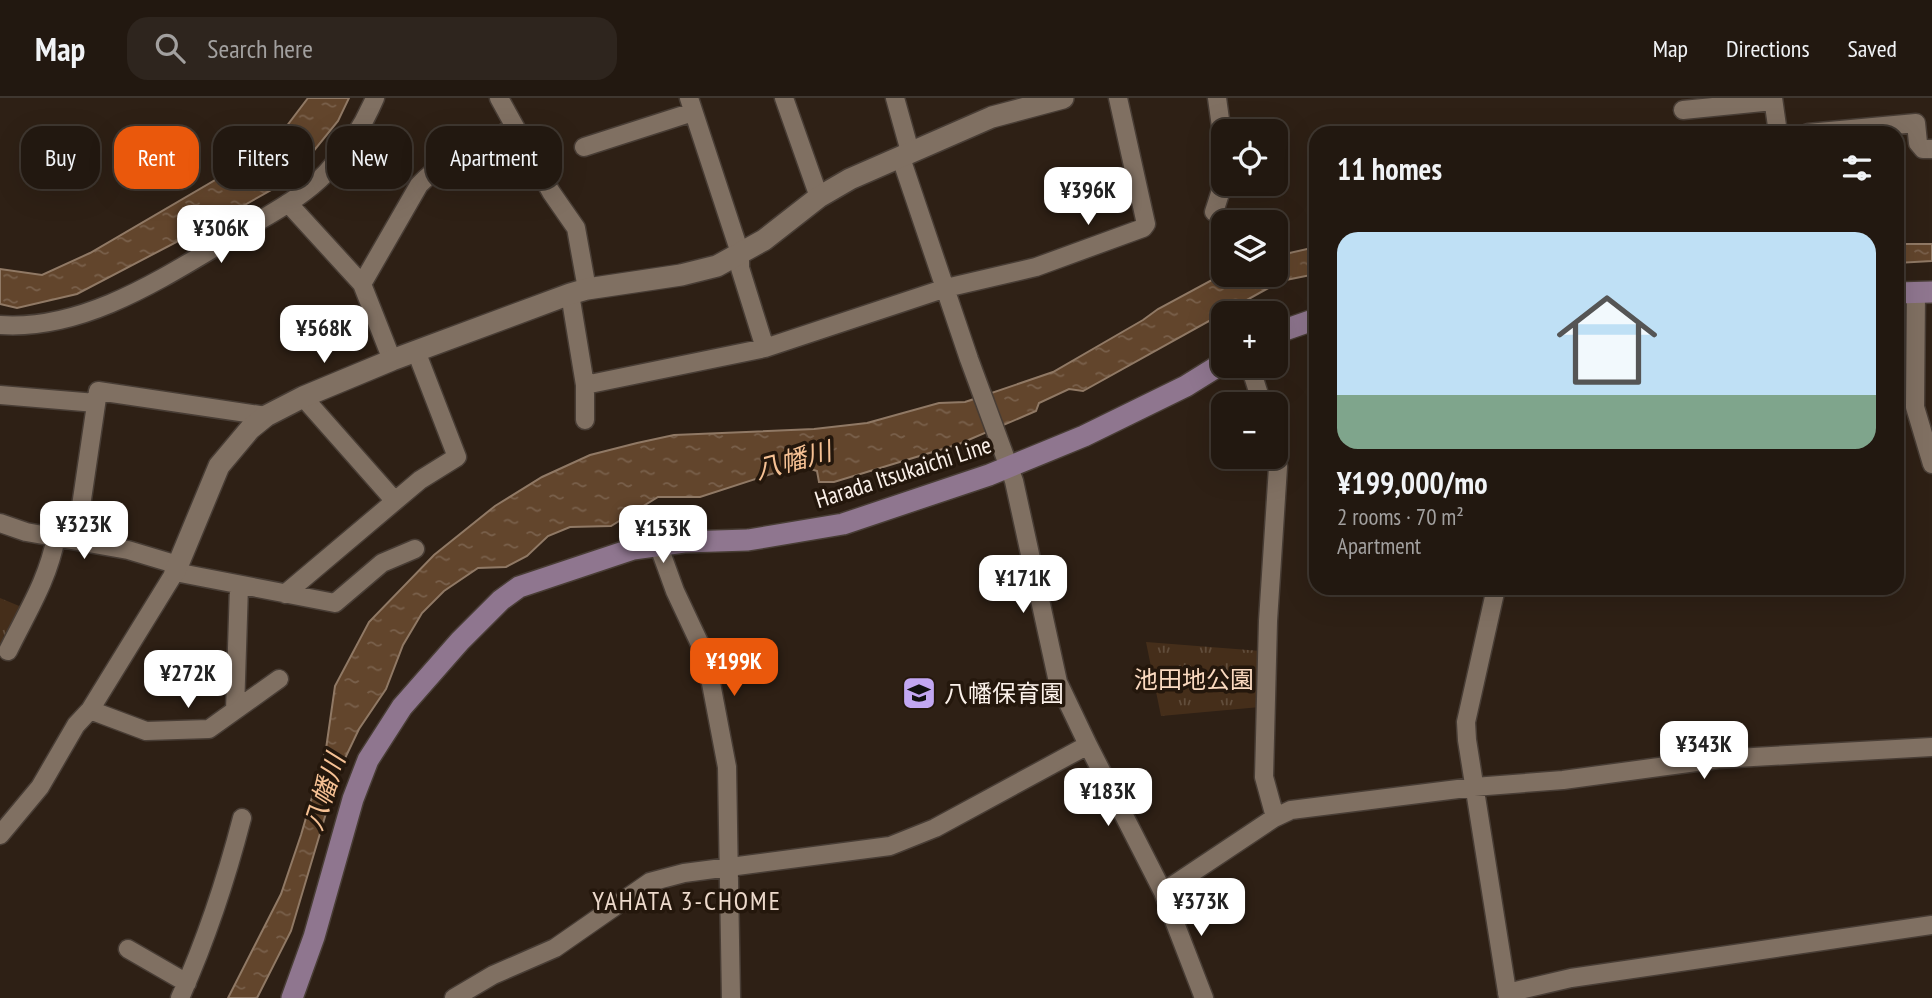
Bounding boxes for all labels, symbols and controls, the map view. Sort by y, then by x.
search box [127,17,617,80]
text: Map [35,27,85,70]
icon: search [151,29,189,67]
text: Search here [207,32,313,65]
text: Map [1653,33,1688,64]
text: Directions [1726,33,1810,64]
text: Saved [1848,33,1897,64]
map controls [1211,119,1288,469]
button: locate [1211,119,1288,196]
chip: Buy [21,126,100,189]
chip: Rent [114,126,199,189]
chip: Filters [213,126,313,189]
chip: New [327,126,412,189]
chip: Apartment [426,126,562,189]
text: 11 homes [1337,149,1442,188]
icon: filters [1838,149,1876,187]
pin: ¥396K [1039,167,1137,227]
text: ¥396K [1060,175,1116,204]
pin: ¥306K [172,206,270,265]
button: layers [1211,210,1288,287]
text: ¥306K [193,213,249,242]
icon: home [1544,277,1670,403]
button: + [1211,301,1288,378]
pin: ¥568K [275,306,373,365]
text: ¥568K [296,313,352,342]
button: − [1211,392,1288,469]
street label: Harada Itsukaichi Line [811,429,995,515]
water label: 八幡川 [751,433,838,486]
text: ¥199,000/mo [1337,463,1488,502]
pin: ¥323K [35,502,133,561]
text: 2 rooms · 70 m² [1337,502,1464,531]
pin: ¥153K [614,505,712,565]
text: ¥323K [56,509,112,538]
text: ¥153K [635,513,691,542]
text: Apartment [1337,531,1421,560]
pin: ¥171K [974,556,1072,615]
text: ¥171K [995,563,1051,592]
pin: ¥199K [685,638,783,698]
text: ¥199K [706,646,762,675]
pin: ¥272K [139,650,237,710]
text: ¥272K [160,658,216,687]
park label: 池田地公園 [1134,664,1254,695]
school or university icon: 八幡保育園 [900,674,938,712]
place label: 八幡保育園 [944,678,1064,709]
pin: ¥343K [1655,722,1753,781]
text: ¥343K [1676,729,1732,758]
water label: 八幡川 [296,747,353,834]
pin: ¥183K [1059,768,1157,828]
text: ¥183K [1080,776,1136,805]
pin: ¥373K [1152,878,1250,938]
district label: YAHATA 3-CHOME [592,884,782,917]
text: ¥373K [1173,886,1229,915]

